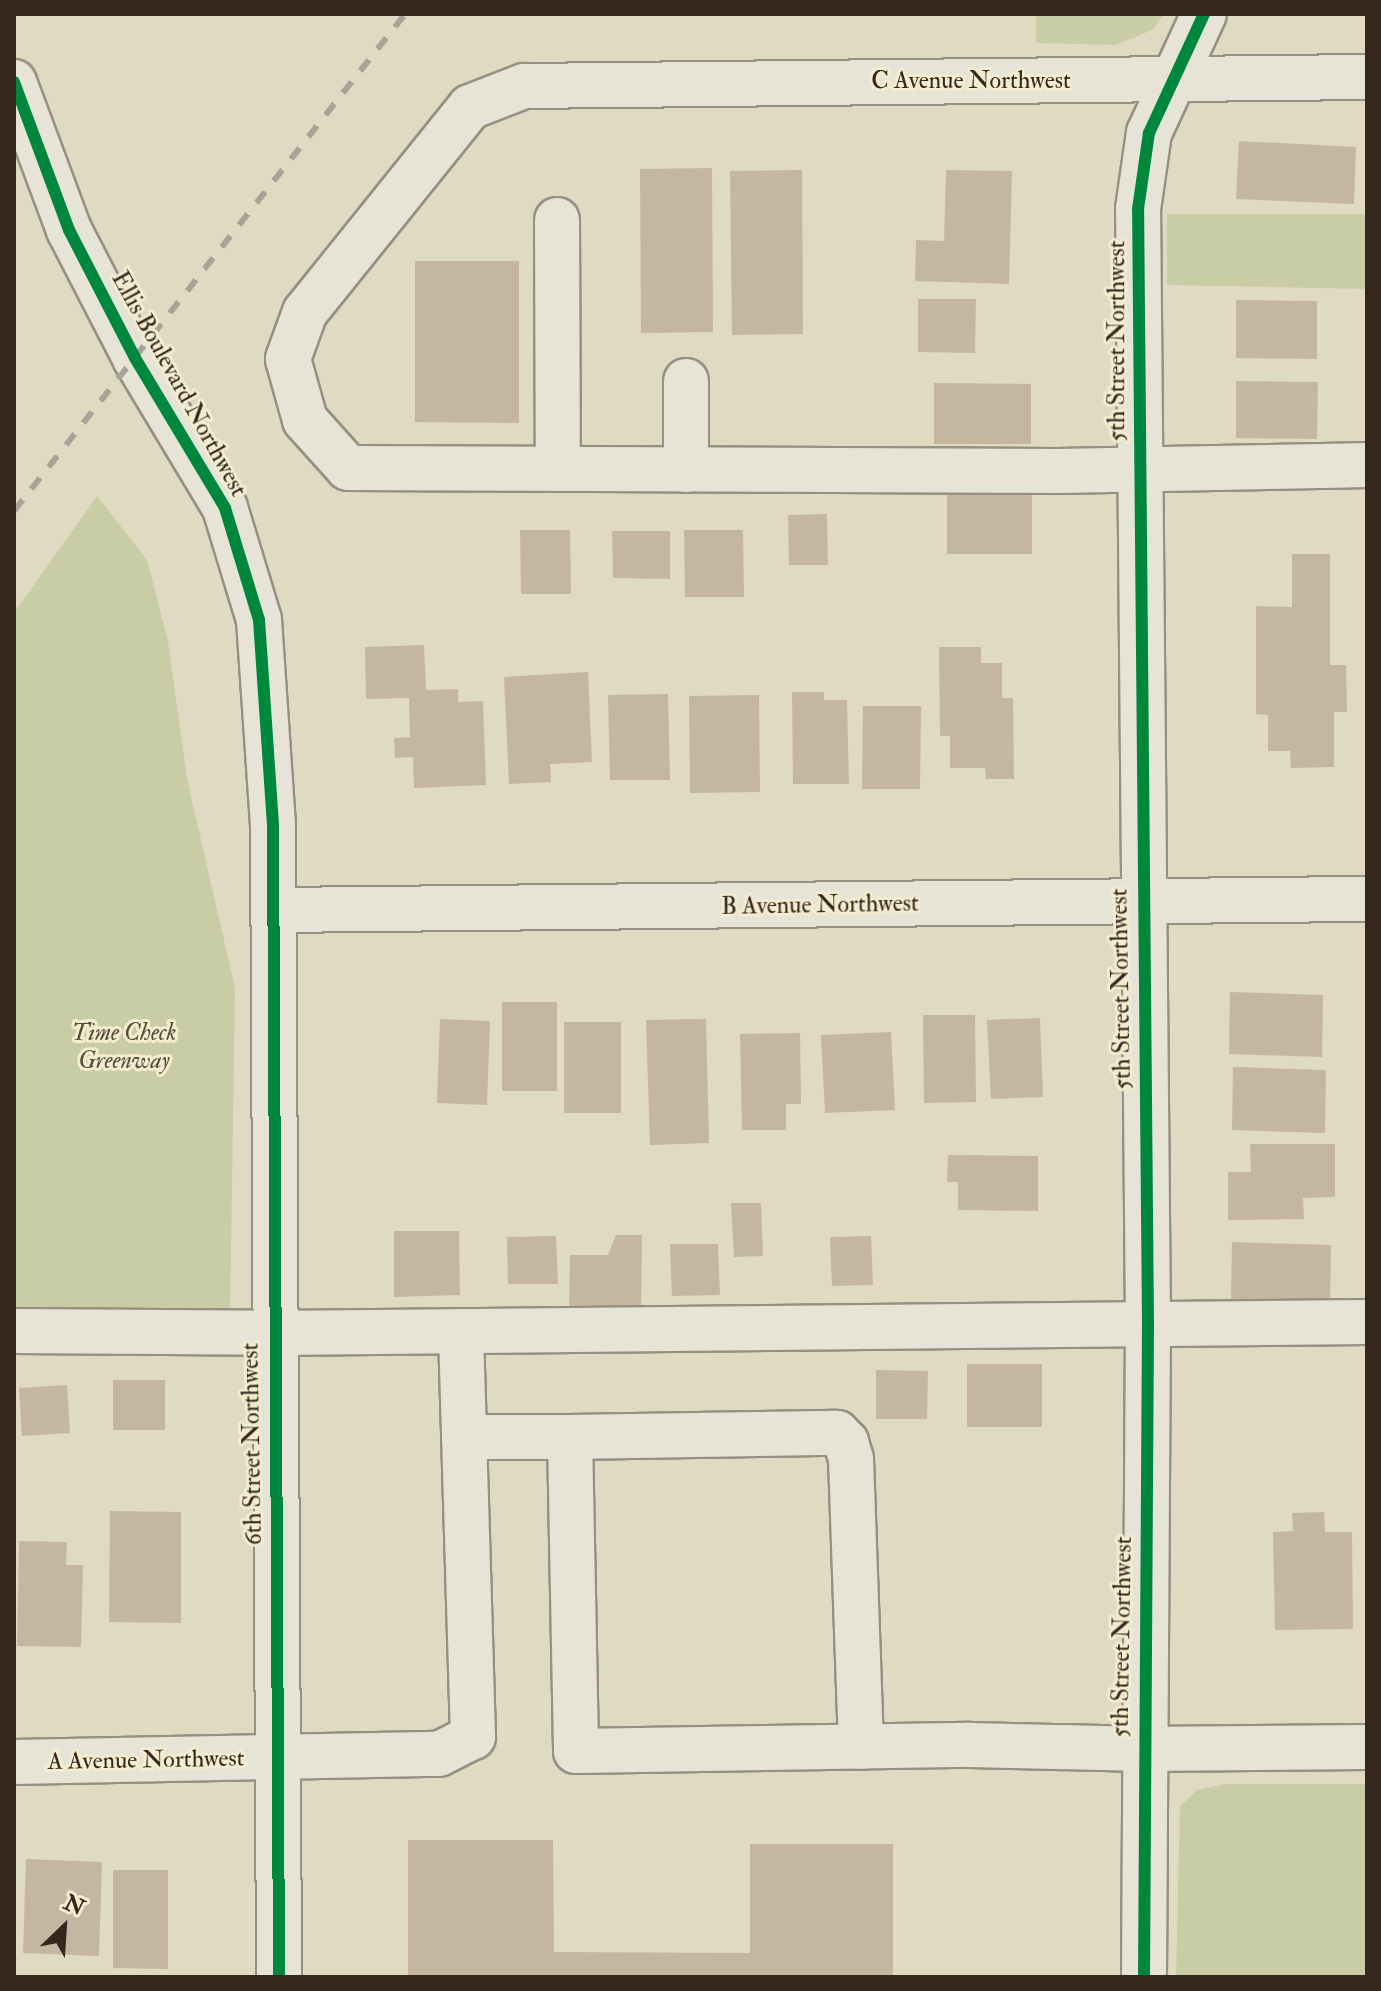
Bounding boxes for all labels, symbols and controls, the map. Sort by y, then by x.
street label: C Avenue Northwest [871,67,1071,95]
street label: 5th Street Northwest [1103,240,1131,442]
street label: Ellis Boulevard Northwest [105,266,253,502]
street label: 5th Street Northwest [1105,888,1137,1090]
street label: B Avenue Northwest [721,889,919,921]
park label: Time Check Greenway [72,1019,176,1075]
street label: 6th Street Northwest [236,1342,268,1546]
street label: 5th Street Northwest [1106,1536,1138,1738]
street label: A Avenue Northwest [47,1744,245,1776]
north arrow [24,1887,104,1967]
text: N [59,1888,89,1922]

